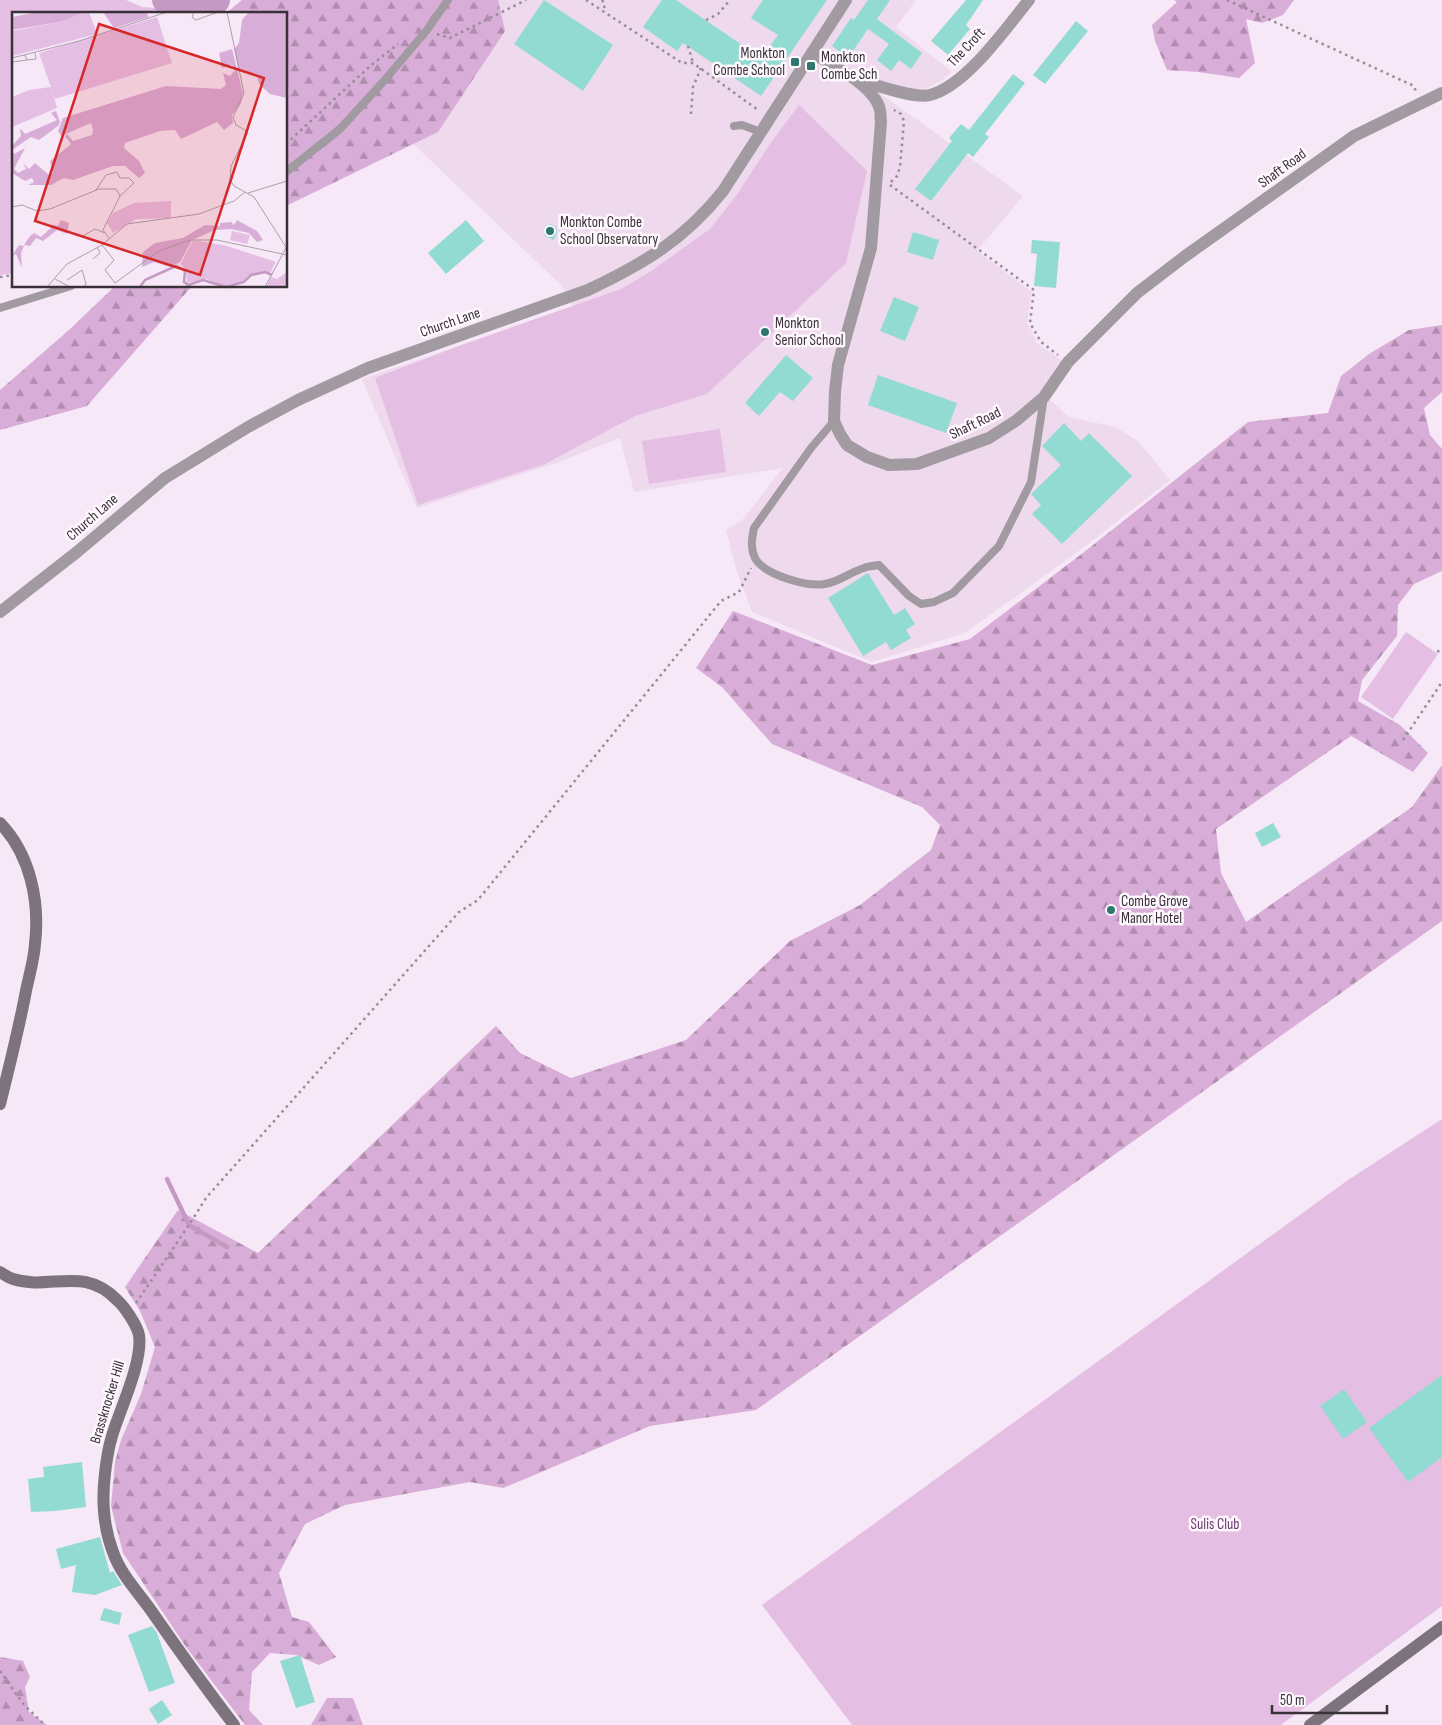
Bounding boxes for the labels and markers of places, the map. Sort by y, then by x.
place label: Monkton Combe School [713,44,785,80]
place label: Monkton Combe Sch [821,48,877,84]
marker: Monkton Combe School [789,56,801,68]
marker: Monkton Combe Sch [805,60,817,72]
place label: Monkton Combe School Observatory [560,213,658,249]
marker: Monkton Combe School Observatory [544,225,556,237]
place label: Monkton Senior School [775,314,844,350]
marker: Monkton Senior School [759,326,771,338]
place label: Combe Grove Manor Hotel [1121,892,1188,928]
marker: Combe Grove Manor Hotel [1105,904,1117,916]

